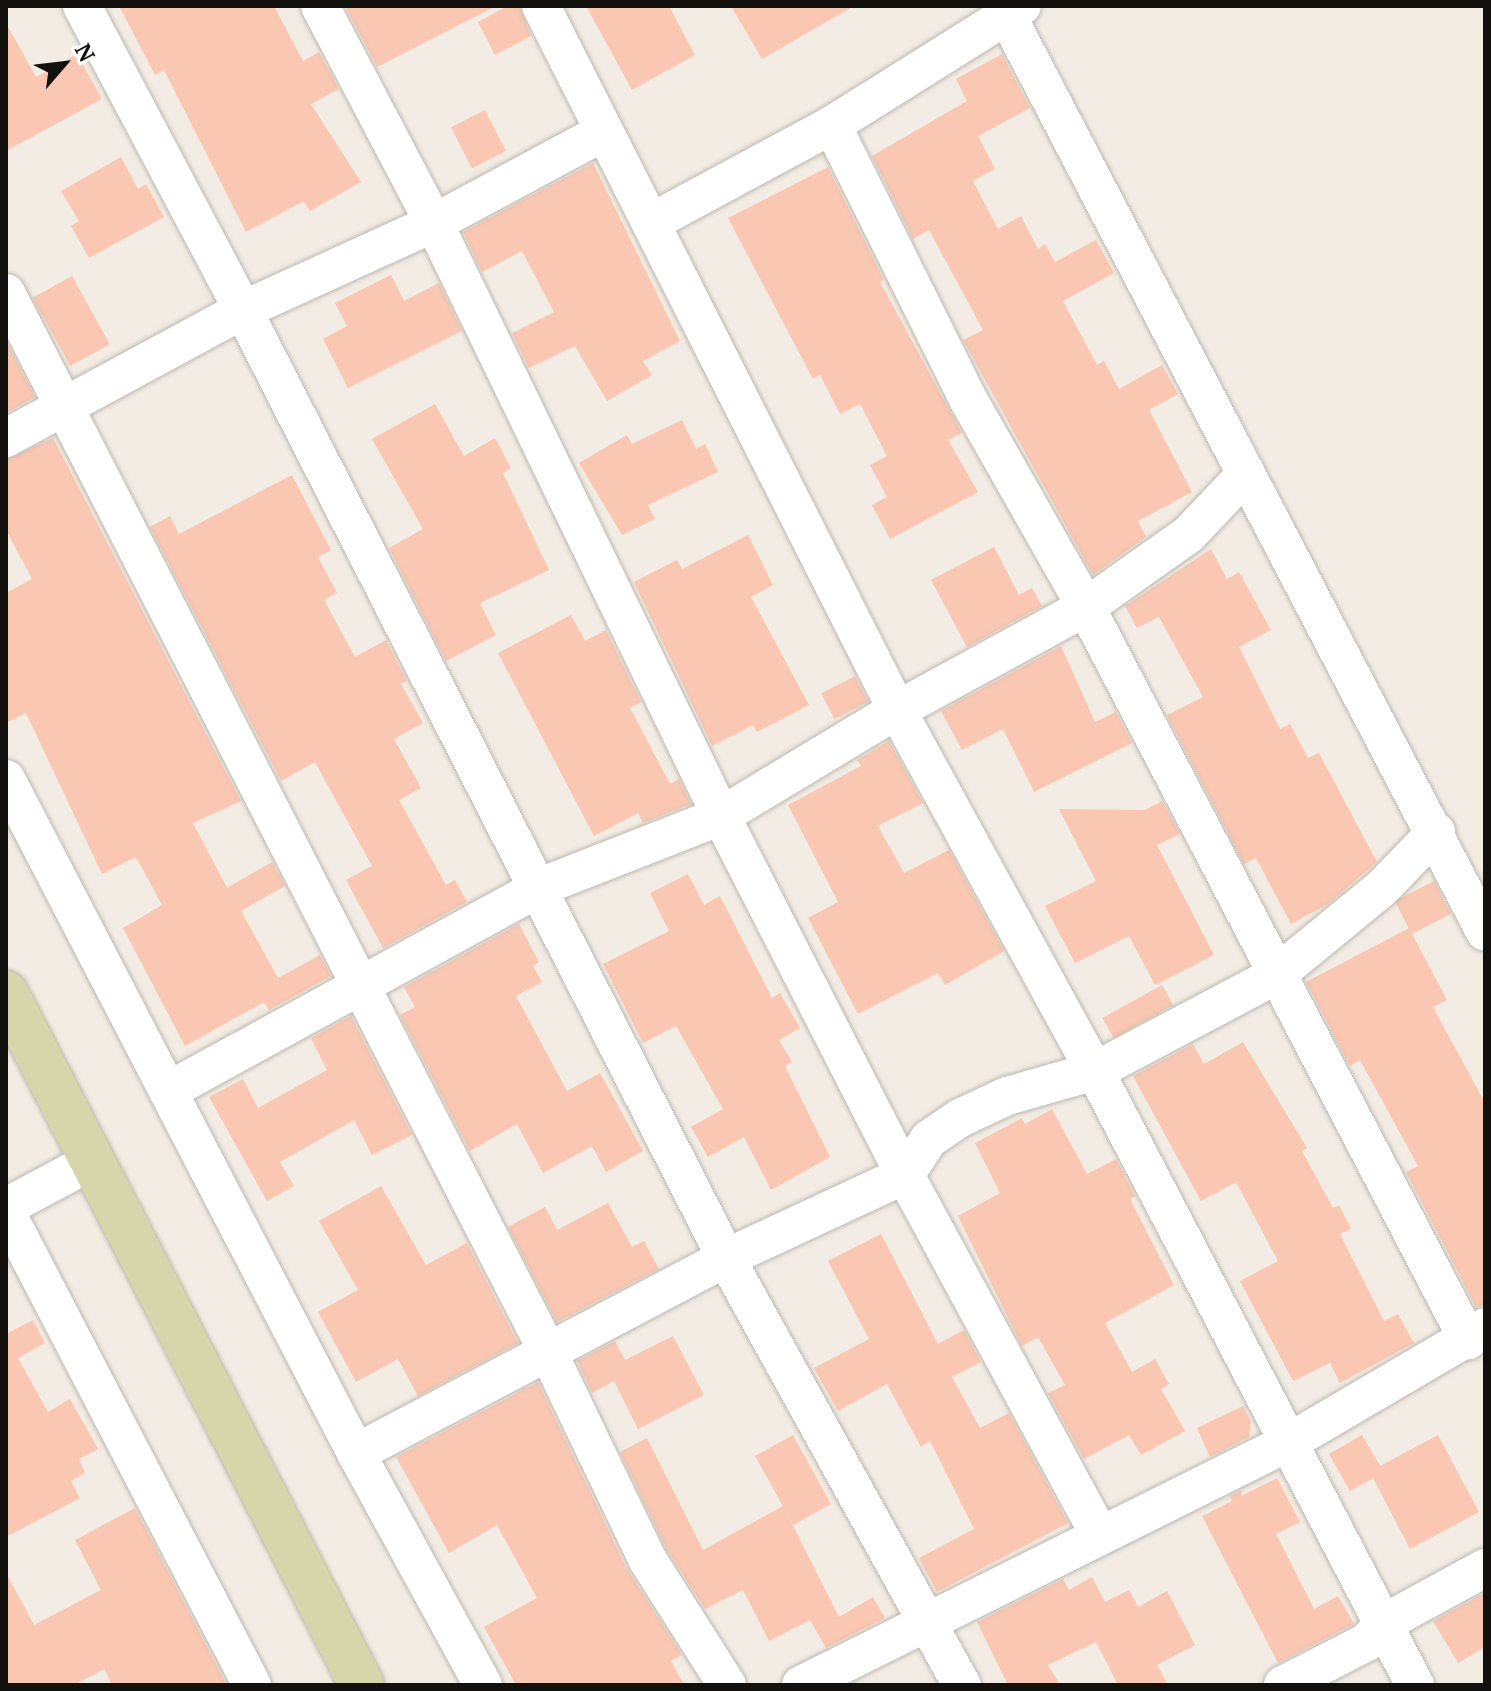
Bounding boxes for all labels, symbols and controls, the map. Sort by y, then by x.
north arrow [24,24,104,104]
text: N [69,38,102,67]

